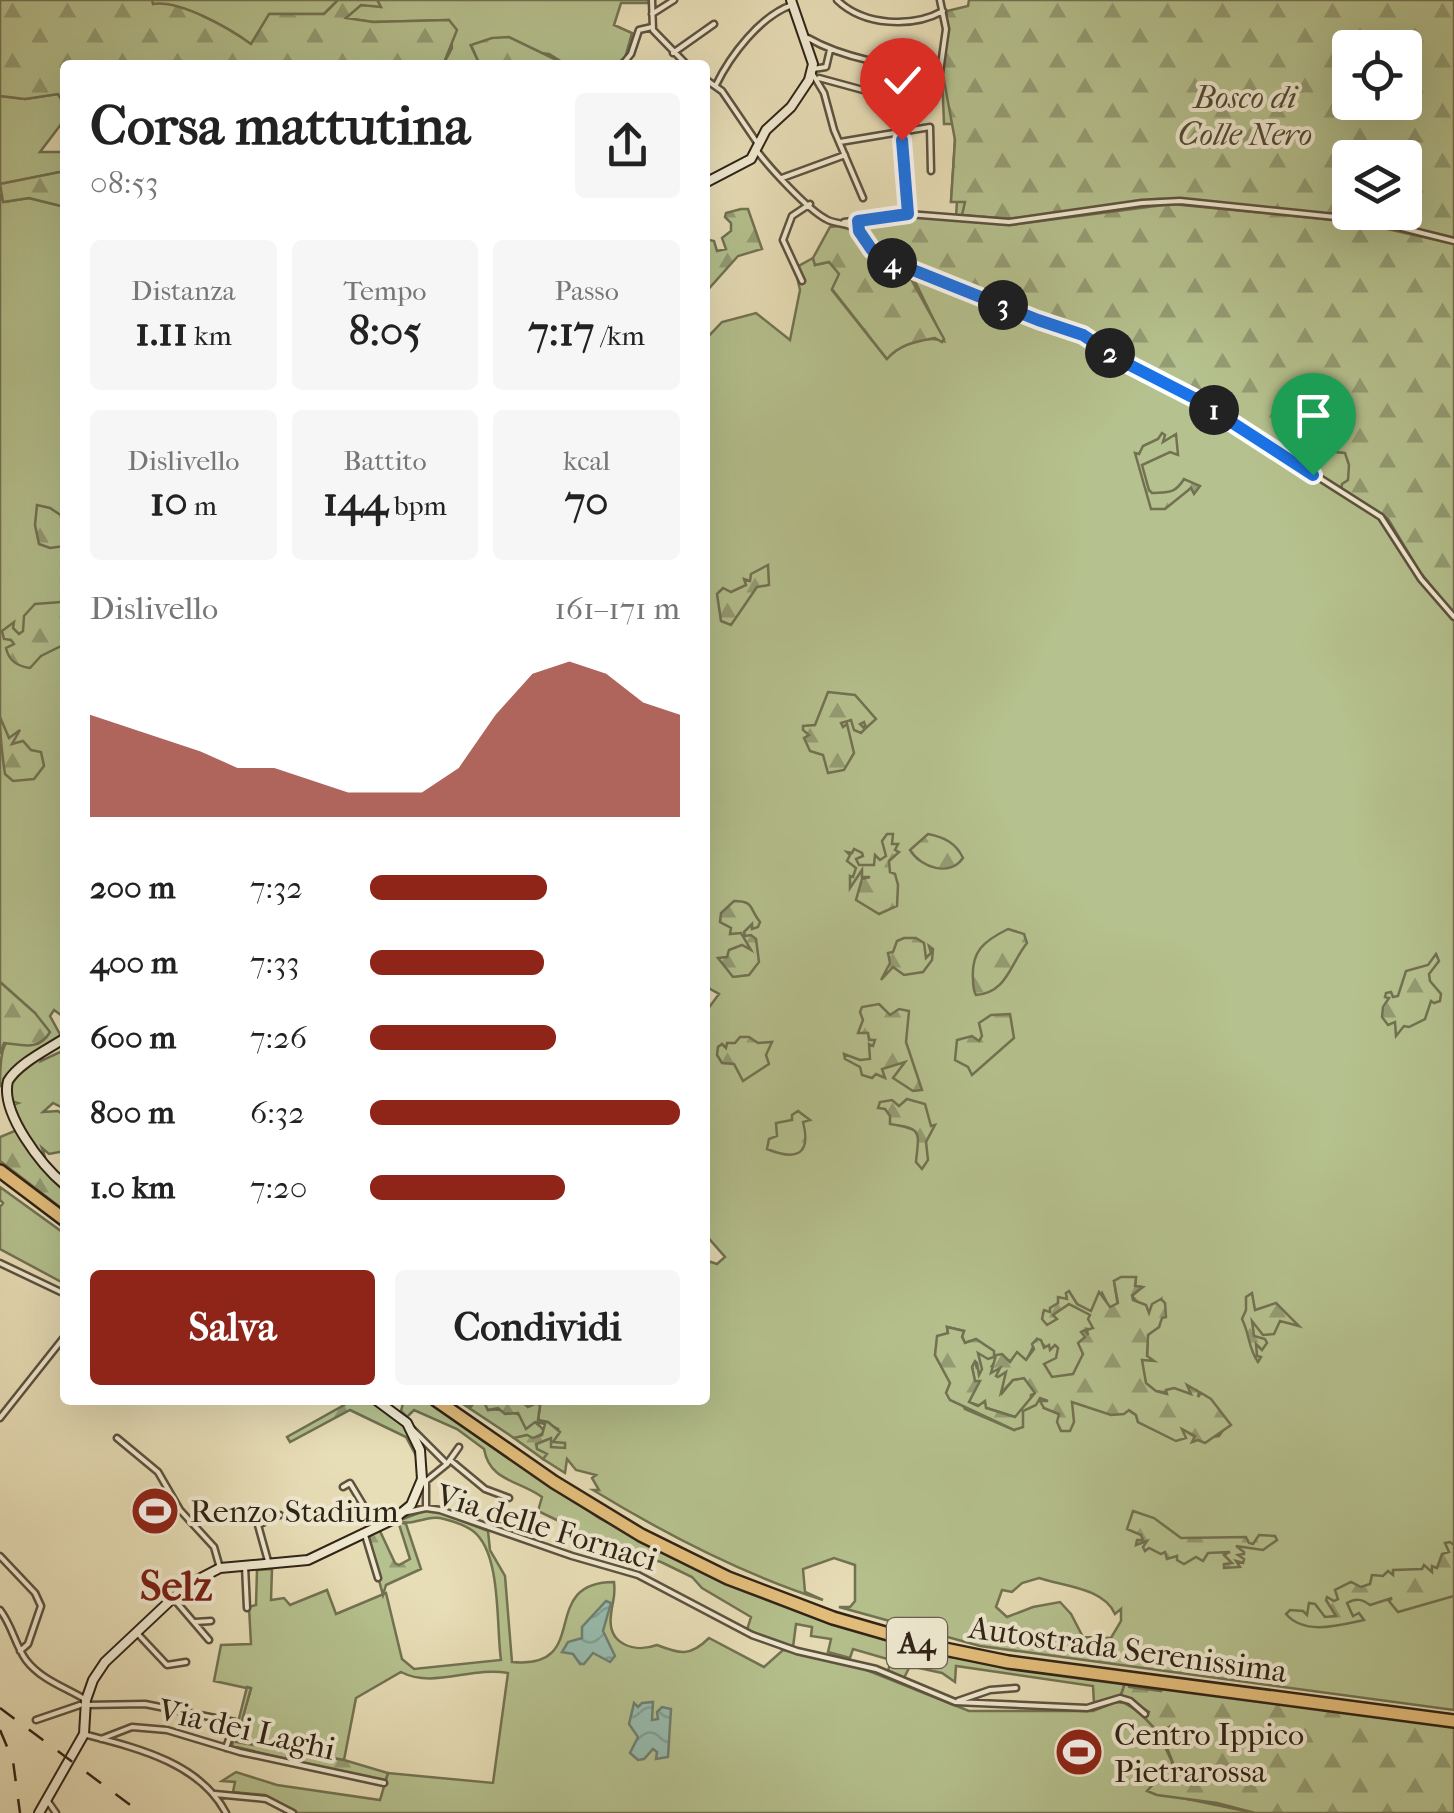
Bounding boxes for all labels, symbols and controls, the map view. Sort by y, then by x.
map controls [1332,30,1422,230]
button: locate [1332,30,1422,120]
pin [860,38,945,141]
icon: check [875,53,930,108]
park label: Bosco di Colle Nero [1178,79,1312,153]
button: share [575,93,680,198]
text: Corsa mattutina [90,94,470,158]
button: layers [1332,140,1422,230]
text: 08:53 [90,164,158,201]
pin: 4 [867,238,917,288]
text: 4 [884,246,900,279]
text: Distanza [131,274,236,307]
text: Tempo [343,274,427,307]
text: Passo [554,274,619,307]
pin: 3 [978,280,1028,330]
text: 3 [997,288,1009,321]
text: 1.11 [135,307,188,356]
text: 8:05 [349,307,421,356]
text: 7:17 [529,307,594,356]
text: km [188,319,232,352]
text: /km [594,319,645,352]
pin: 2 [1085,328,1135,378]
text: 2 [1103,336,1117,369]
pin [1271,373,1356,476]
pin: 1 [1189,385,1239,435]
icon: arrive [1286,388,1341,443]
text: 1 [1209,393,1219,426]
text: Dislivello [127,444,239,477]
text: Battito [343,444,427,477]
text: kcal [563,444,610,477]
text: 10 [150,477,188,526]
text: 144 [323,477,388,526]
text: 70 [565,477,608,526]
text: m [188,489,217,522]
text: bpm [388,489,447,522]
text: Dislivello [90,590,218,627]
text: 161–171 m [554,590,680,627]
text: 200 m [90,869,175,906]
text: 7:32 [250,869,303,906]
text: 400 m [90,944,178,981]
text: 7:33 [250,944,299,981]
text: 600 m [90,1019,176,1056]
text: 7:26 [250,1019,307,1056]
text: 800 m [90,1094,175,1131]
text: 6:32 [250,1094,305,1131]
text: 1.0 km [90,1169,175,1206]
text: 7:20 [250,1169,307,1206]
button: Salva [90,1270,375,1385]
button: Condividi [395,1270,680,1385]
street label: Via delle Fornaci [431,1476,662,1579]
sports icon: Renzo Stadium [129,1485,181,1537]
place label: Renzo Stadium [190,1493,399,1530]
district label: Selz [140,1562,213,1611]
street label: Autostrada Serenissima [964,1609,1291,1690]
road number: A4 [887,1618,947,1668]
street label: Via dei Laghi [154,1691,339,1768]
place label: Centro Ippico Pietrarossa [1114,1716,1304,1790]
sports icon: Centro Ippico Pietrarossa [1053,1726,1105,1778]

